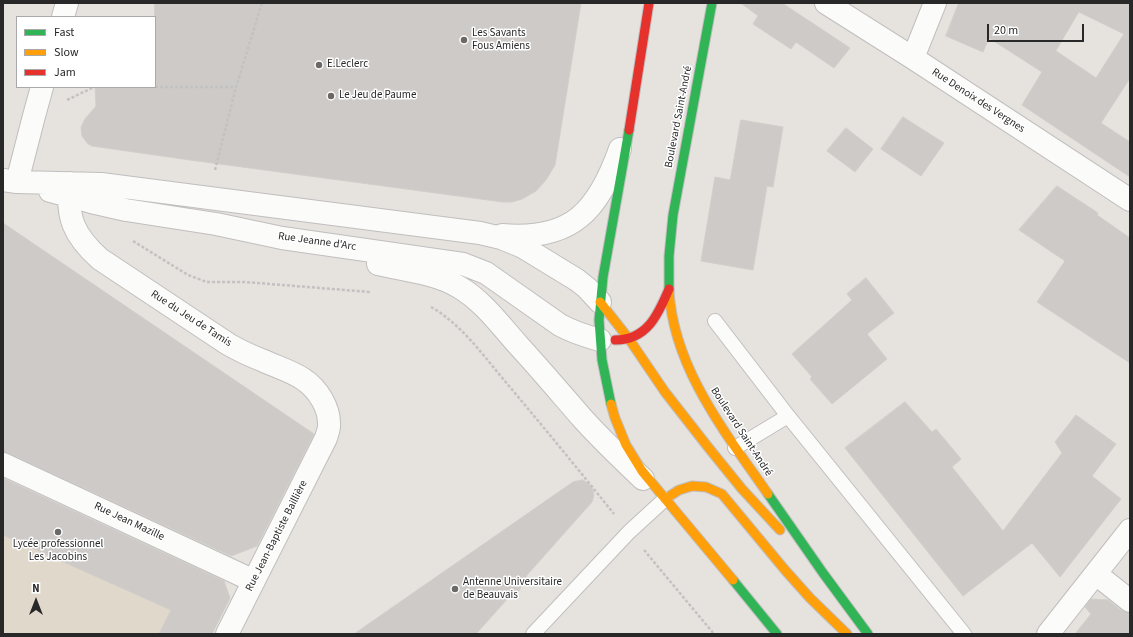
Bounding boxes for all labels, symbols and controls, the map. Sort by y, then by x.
legend [16,16,156,88]
scale bar [989,16,1086,42]
text: 20 m [994,22,1018,39]
text: Fast [54,24,74,41]
place label: Les Savants Fous Amiens [472,27,530,53]
marker: Les Savants Fous Amiens [459,35,469,45]
text: Slow [54,44,79,61]
place label: E.Leclerc [327,58,368,72]
marker: E.Leclerc [314,60,324,70]
text: Jam [54,64,76,81]
street label: Boulevard Saint-André [663,65,695,169]
street label: Rue Denoix des Vergnes [929,66,1027,136]
place label: Le Jeu de Paume [339,89,416,103]
marker: Le Jeu de Paume [326,91,336,101]
street label: Rue Jeanne d'Arc [277,230,357,254]
street label: Rue du Jeu de Tamis [148,288,234,350]
street label: Boulevard Saint-André [707,385,775,479]
street label: Rue Jean-Baptiste Baillière [243,478,311,594]
street label: Rue Jean Mazille [92,500,166,544]
marker: Lycée professionnel Les Jacobins [53,527,63,537]
place label: Lycée professionnel Les Jacobins [13,538,103,564]
place label: Antenne Universitaire de Beauvais [463,576,562,602]
north arrow [16,581,56,621]
text: N [32,581,40,596]
marker: Antenne Universitaire de Beauvais [450,584,460,594]

